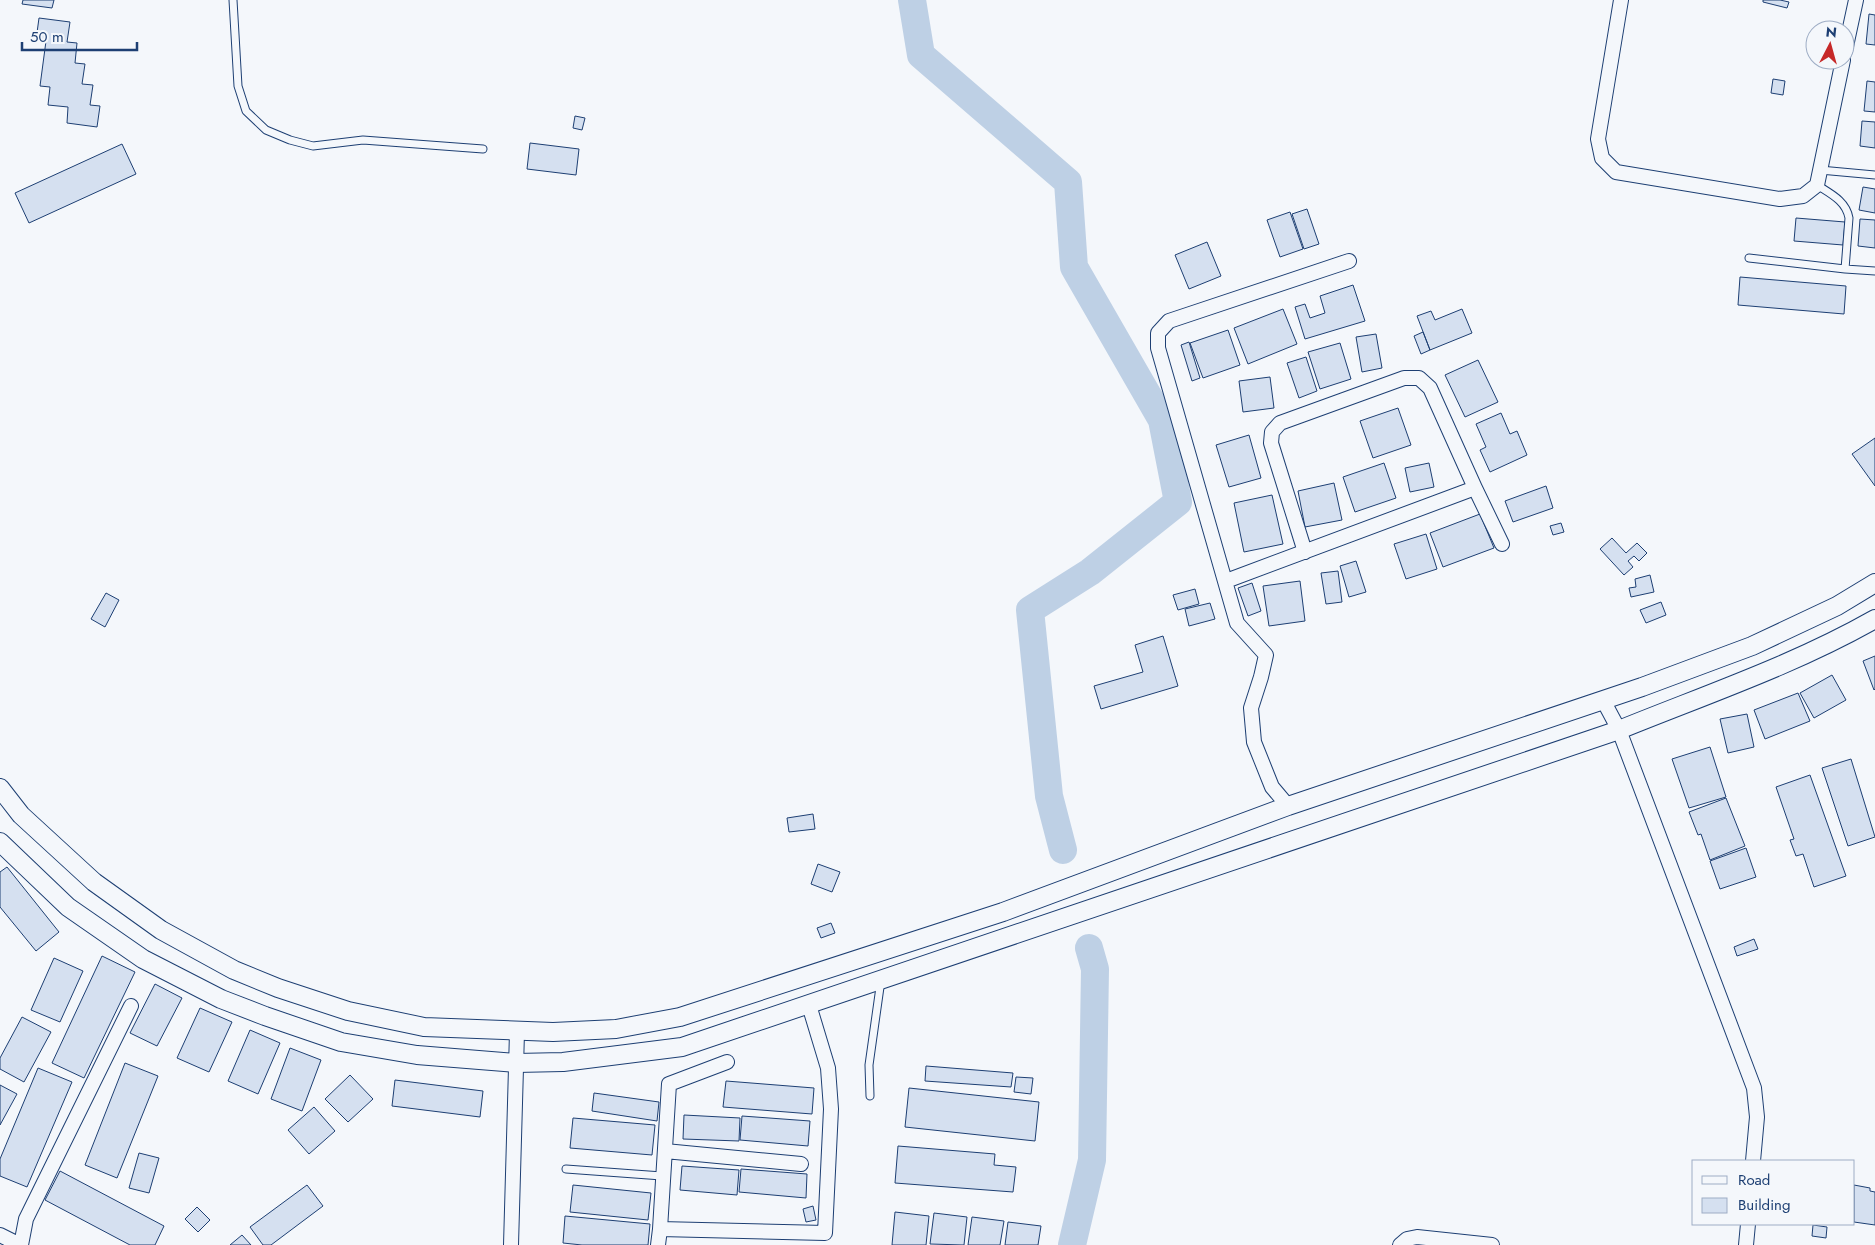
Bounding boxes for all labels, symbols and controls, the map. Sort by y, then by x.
scale bar [22,20,138,52]
north arrow [1805,20,1855,70]
text: N [1825,22,1838,43]
text: 50 m [30,26,64,48]
legend [1692,1160,1855,1225]
text: Road [1738,1169,1770,1191]
text: Building [1738,1194,1790,1216]

